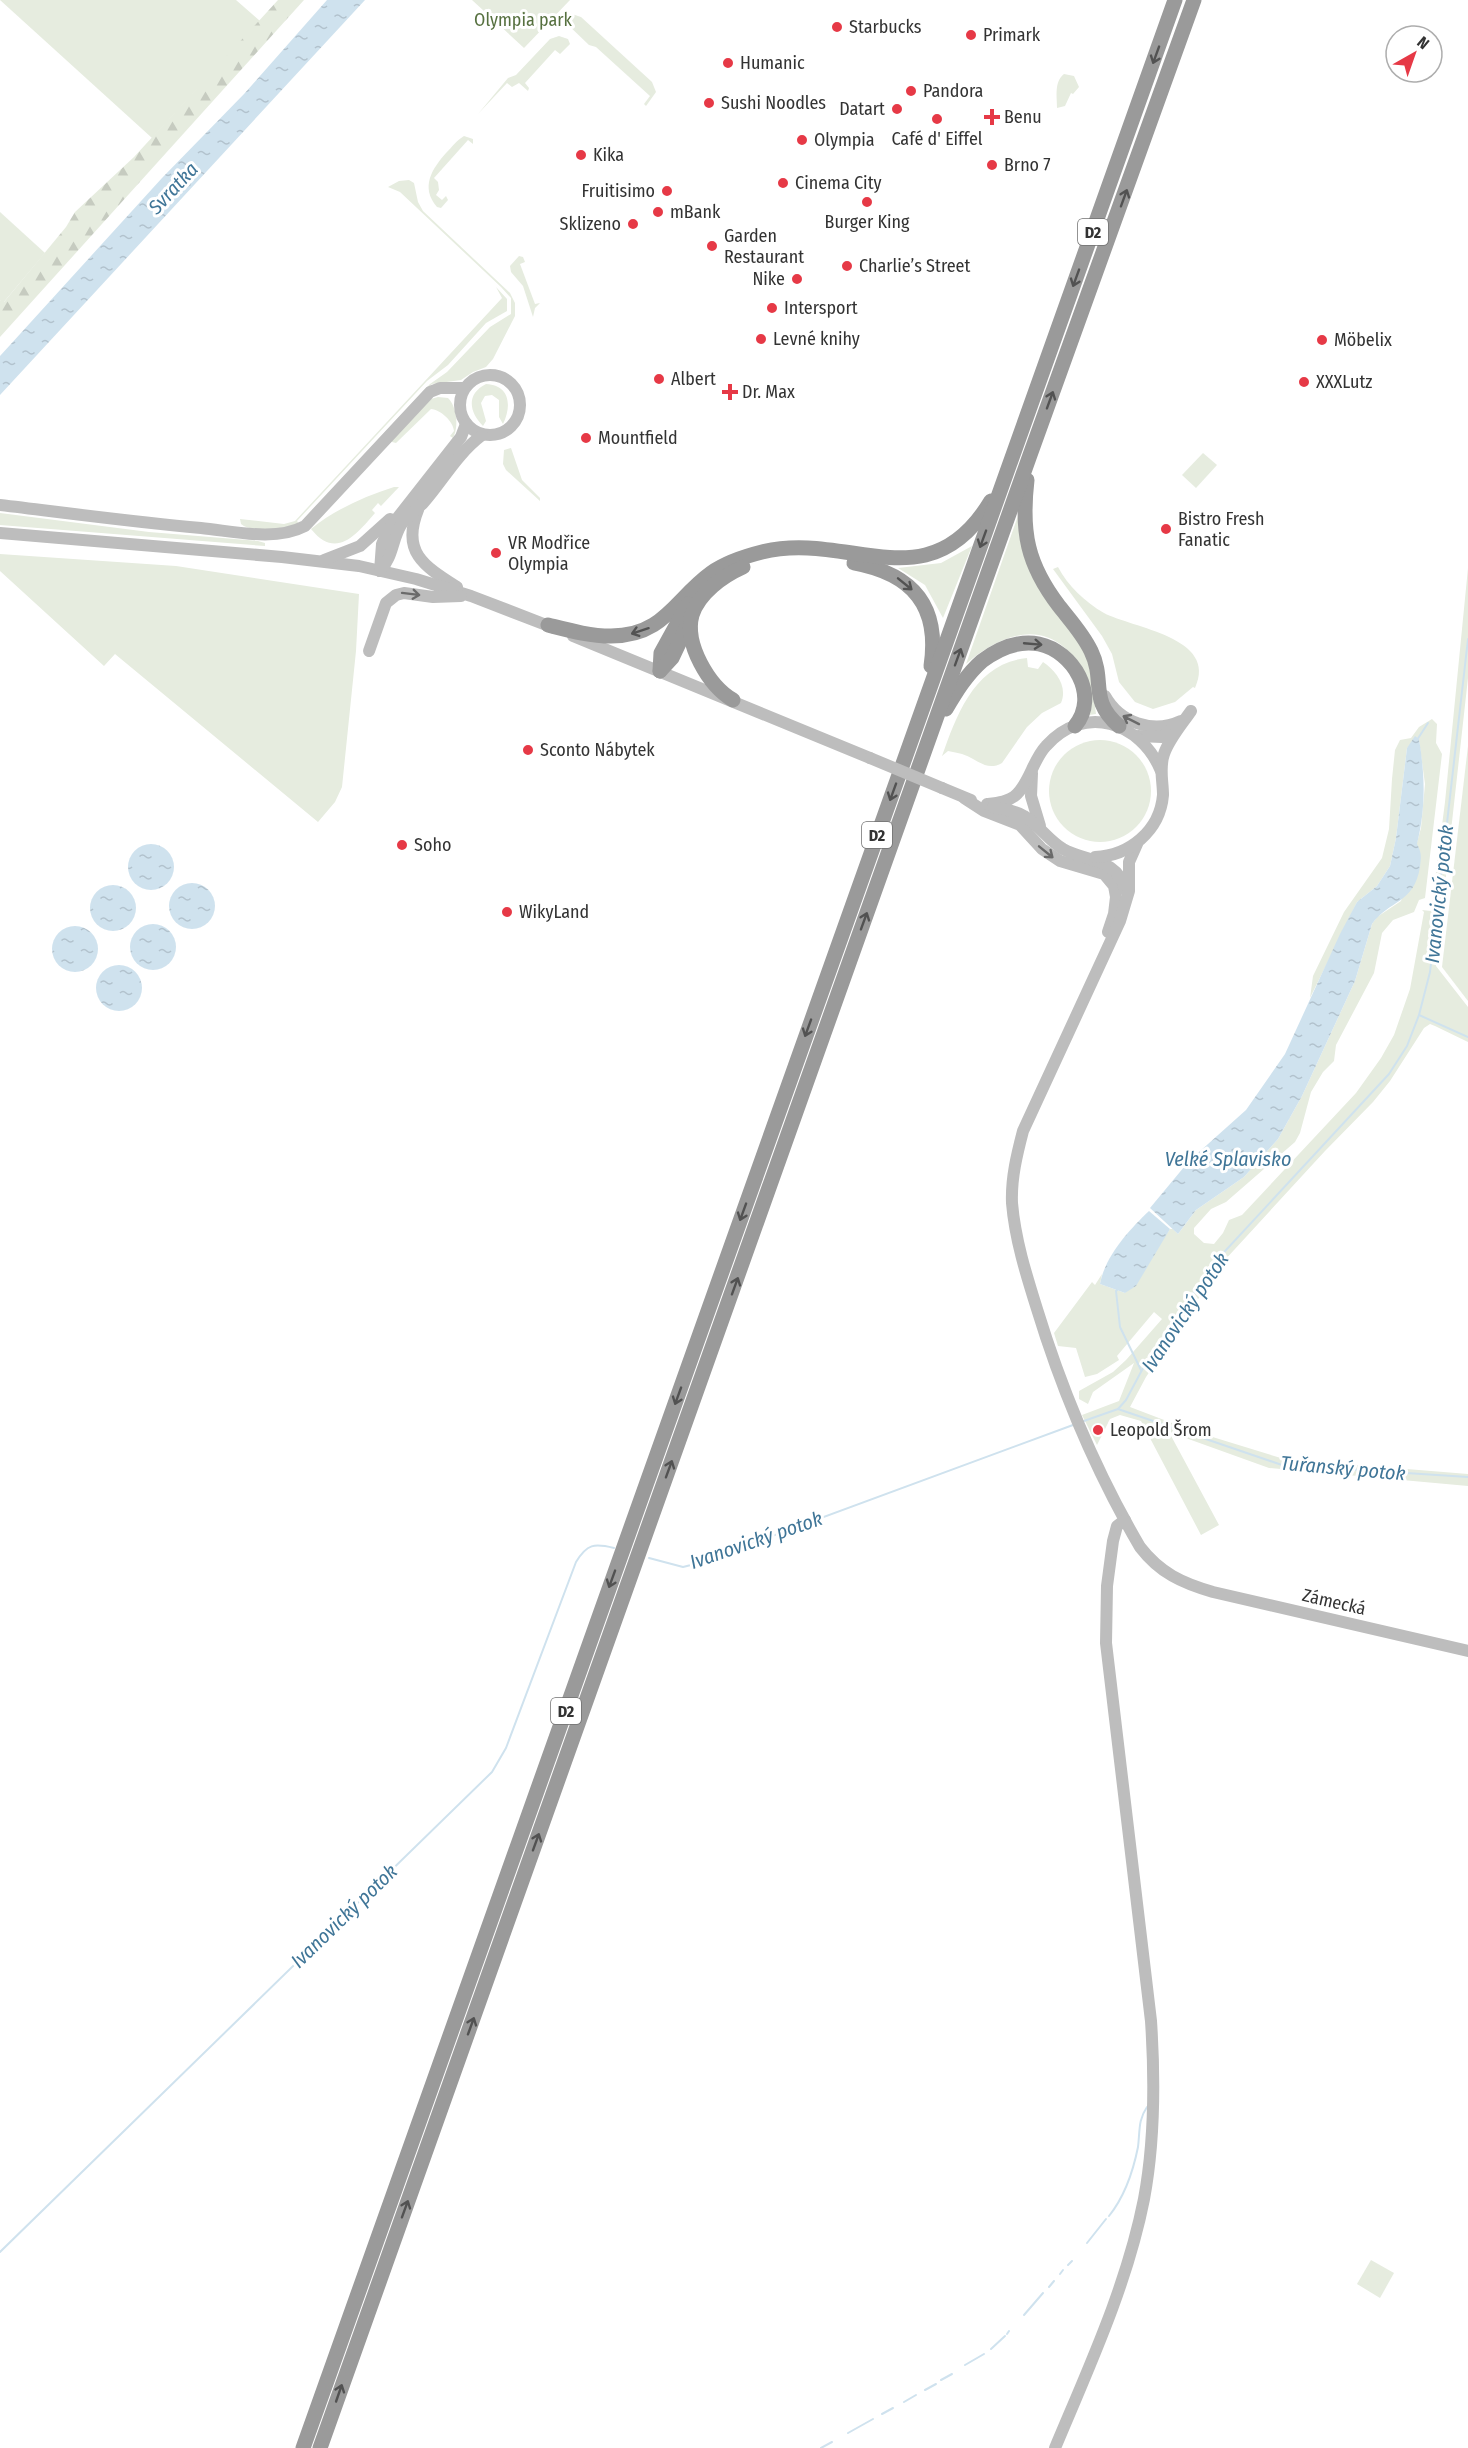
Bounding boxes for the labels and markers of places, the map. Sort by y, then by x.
place label: Starbucks [849,16,922,38]
marker: Starbucks [830,20,844,34]
place label: Primark [983,24,1041,46]
marker: Primark [964,28,978,42]
place label: Humanic [740,52,805,74]
marker: Humanic [721,56,735,70]
place label: Pandora [923,80,984,102]
marker: Pandora [904,84,918,98]
place label: Sushi Noodles [721,92,826,114]
marker: Sushi Noodles [702,96,716,110]
place label: Datart [839,98,885,120]
marker: Datart [890,102,904,116]
place label: Benu [1004,106,1042,128]
marker: Benu [985,110,999,124]
marker: Café d' Eiffel [930,112,944,126]
place label: Café d' Eiffel [891,128,983,150]
place label: Olympia [814,129,875,151]
marker: Olympia [795,133,809,147]
place label: Kika [593,144,624,166]
marker: Kika [574,148,588,162]
place label: Brno 7 [1004,154,1051,176]
marker: Brno 7 [985,158,999,172]
place label: Cinema City [795,172,882,194]
marker: Cinema City [776,176,790,190]
place label: Fruitisimo [582,180,655,202]
marker: Fruitisimo [660,184,674,198]
marker: Burger King [860,195,874,209]
place label: mBank [670,201,721,223]
marker: mBank [651,205,665,219]
place label: Burger King [825,211,910,233]
place label: Sklizeno [560,213,621,235]
marker: Sklizeno [626,217,640,231]
place label: Garden Restaurant [724,225,804,268]
marker: Garden Restaurant [705,239,719,253]
place label: Charlie’s Street [859,255,970,277]
marker: Charlie’s Street [840,259,854,273]
place label: Nike [752,268,785,290]
marker: Nike [790,272,804,286]
place label: Intersport [784,297,858,319]
marker: Intersport [765,301,779,315]
place label: Levné knihy [773,328,860,350]
place label: Möbelix [1334,329,1392,351]
marker: Levné knihy [754,332,768,346]
marker: Möbelix [1315,333,1329,347]
place label: Albert [671,368,716,390]
place label: XXXLutz [1316,371,1372,393]
marker: Albert [652,372,666,386]
marker: XXXLutz [1297,375,1311,389]
place label: Dr. Max [742,381,795,403]
marker: Dr. Max [723,385,737,399]
place label: Mountfield [598,427,678,449]
marker: Mountfield [579,431,593,445]
place label: Bistro Fresh Fanatic [1178,508,1265,551]
marker: Bistro Fresh Fanatic [1159,522,1173,536]
place label: VR Modřice Olympia [508,532,590,575]
marker: VR Modřice Olympia [489,546,503,560]
place label: Sconto Nábytek [540,739,655,761]
marker: Sconto Nábytek [521,743,535,757]
place label: Soho [414,834,451,856]
marker: Soho [395,838,409,852]
place label: WikyLand [519,901,589,923]
marker: WikyLand [500,905,514,919]
place label: Leopold Šrom [1110,1419,1212,1441]
marker: Leopold Šrom [1091,1423,1105,1437]

